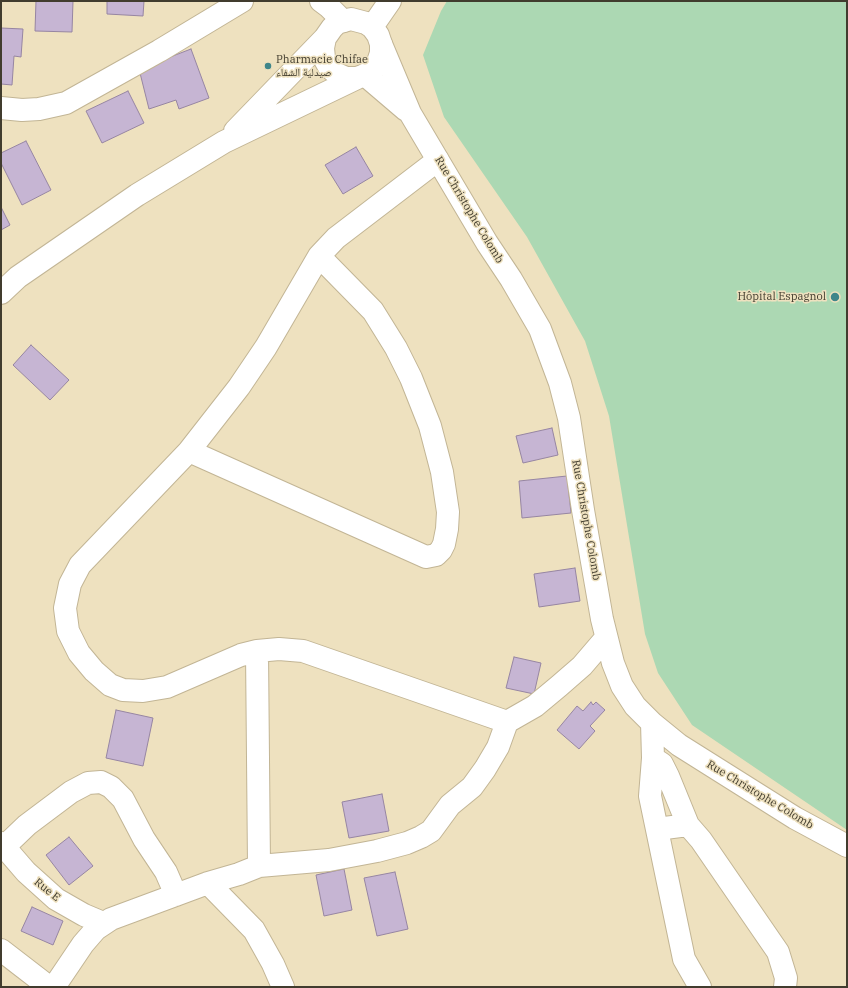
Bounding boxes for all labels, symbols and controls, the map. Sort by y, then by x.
place label: Pharmacie Chifae صيدلية الشفاء [276,53,368,79]
marker: Pharmacie Chifae صيدلية الشفاء [263,61,273,71]
street label: Rue Christophe Colomb [432,154,506,266]
place label: Hôpital Espagnol [737,290,826,304]
marker: Hôpital Espagnol [829,291,841,303]
street label: Rue Christophe Colomb [569,459,603,581]
street label: Rue Christophe Colomb [704,758,816,832]
street label: Rue E [31,876,63,904]

